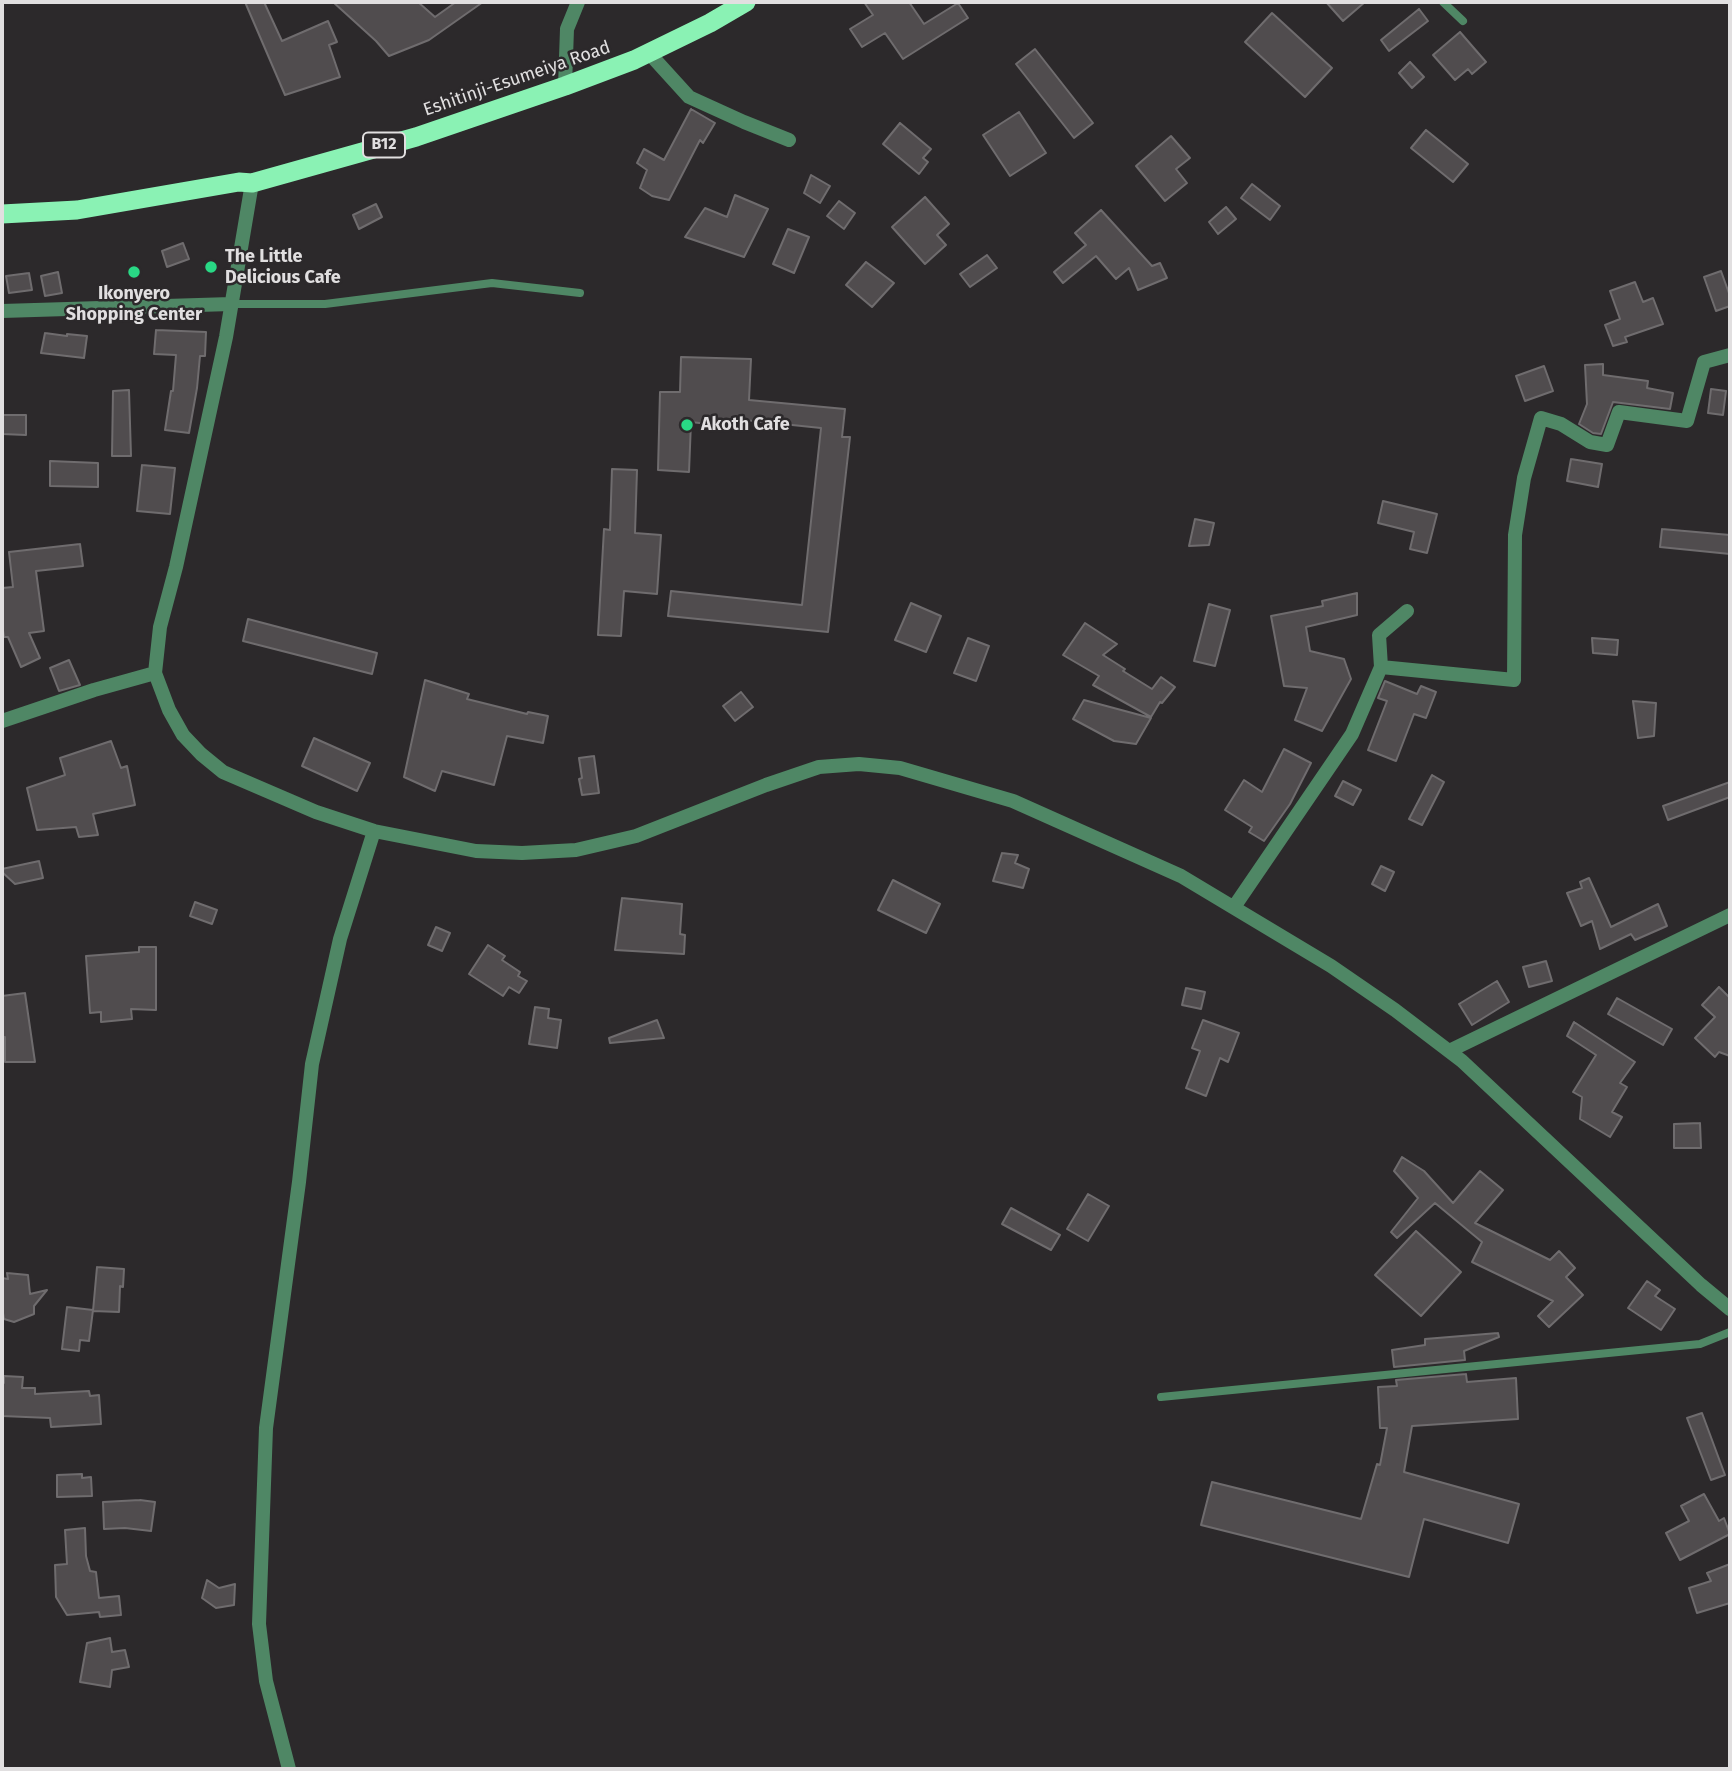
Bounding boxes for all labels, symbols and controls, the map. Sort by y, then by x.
street label: Eshitinji-Esumeiya Road [421,37,613,121]
road number: B12 [363,132,405,158]
place label: The Little Delicious Cafe [225,246,341,288]
marker: The Little Delicious Cafe [203,259,219,275]
marker: Ikonyero Shopping Center [126,264,142,280]
place label: Ikonyero Shopping Center [66,283,202,326]
place label: Akoth Cafe [701,414,790,436]
marker: Akoth Cafe [679,417,695,433]

